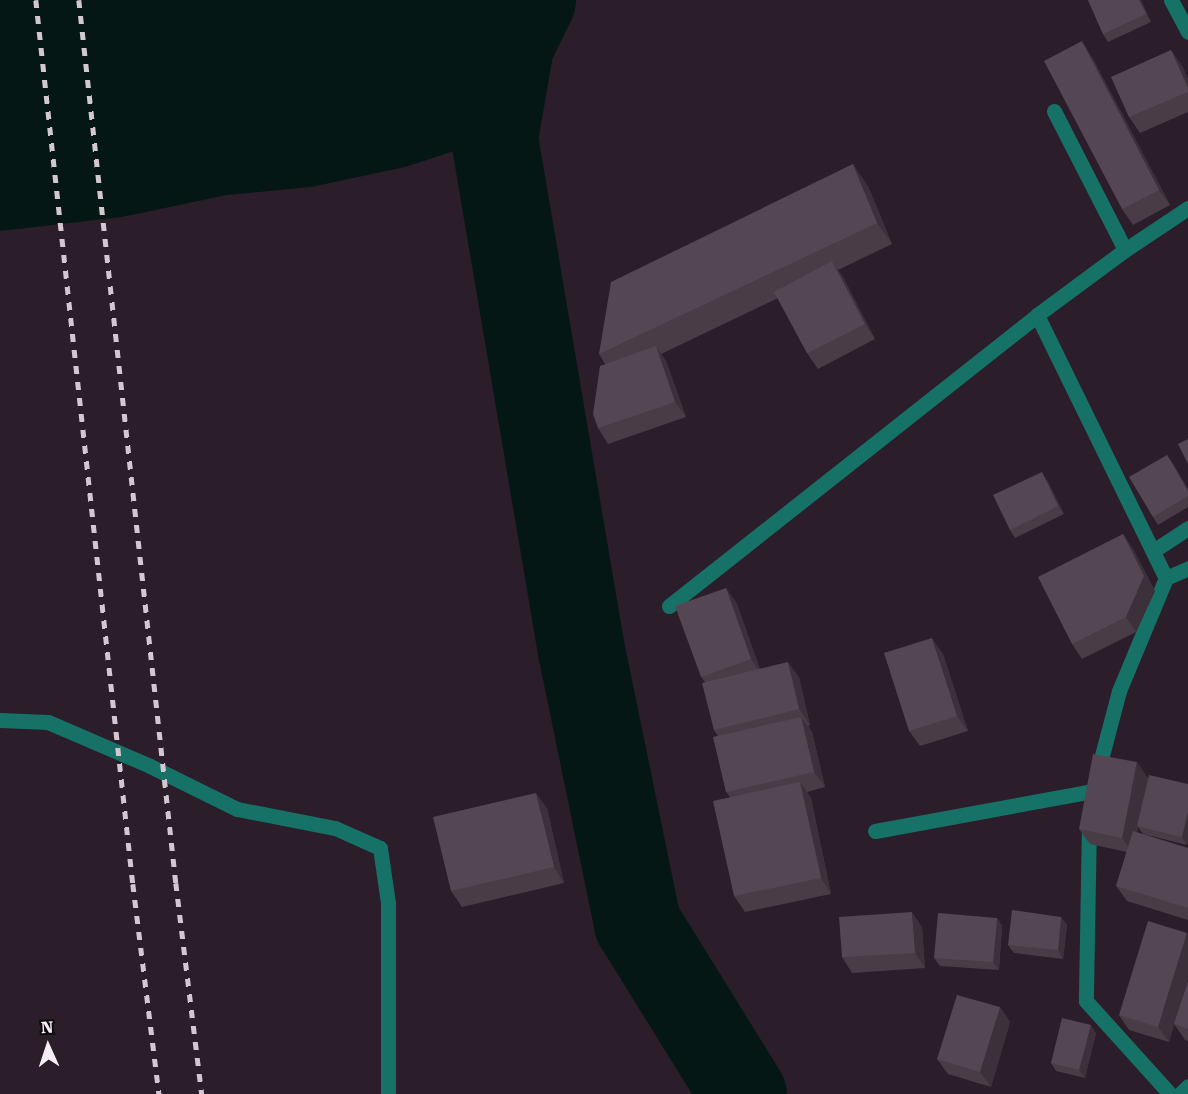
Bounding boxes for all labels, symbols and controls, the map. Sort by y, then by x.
north arrow [18,1016,78,1076]
text: N [40,1018,54,1037]

